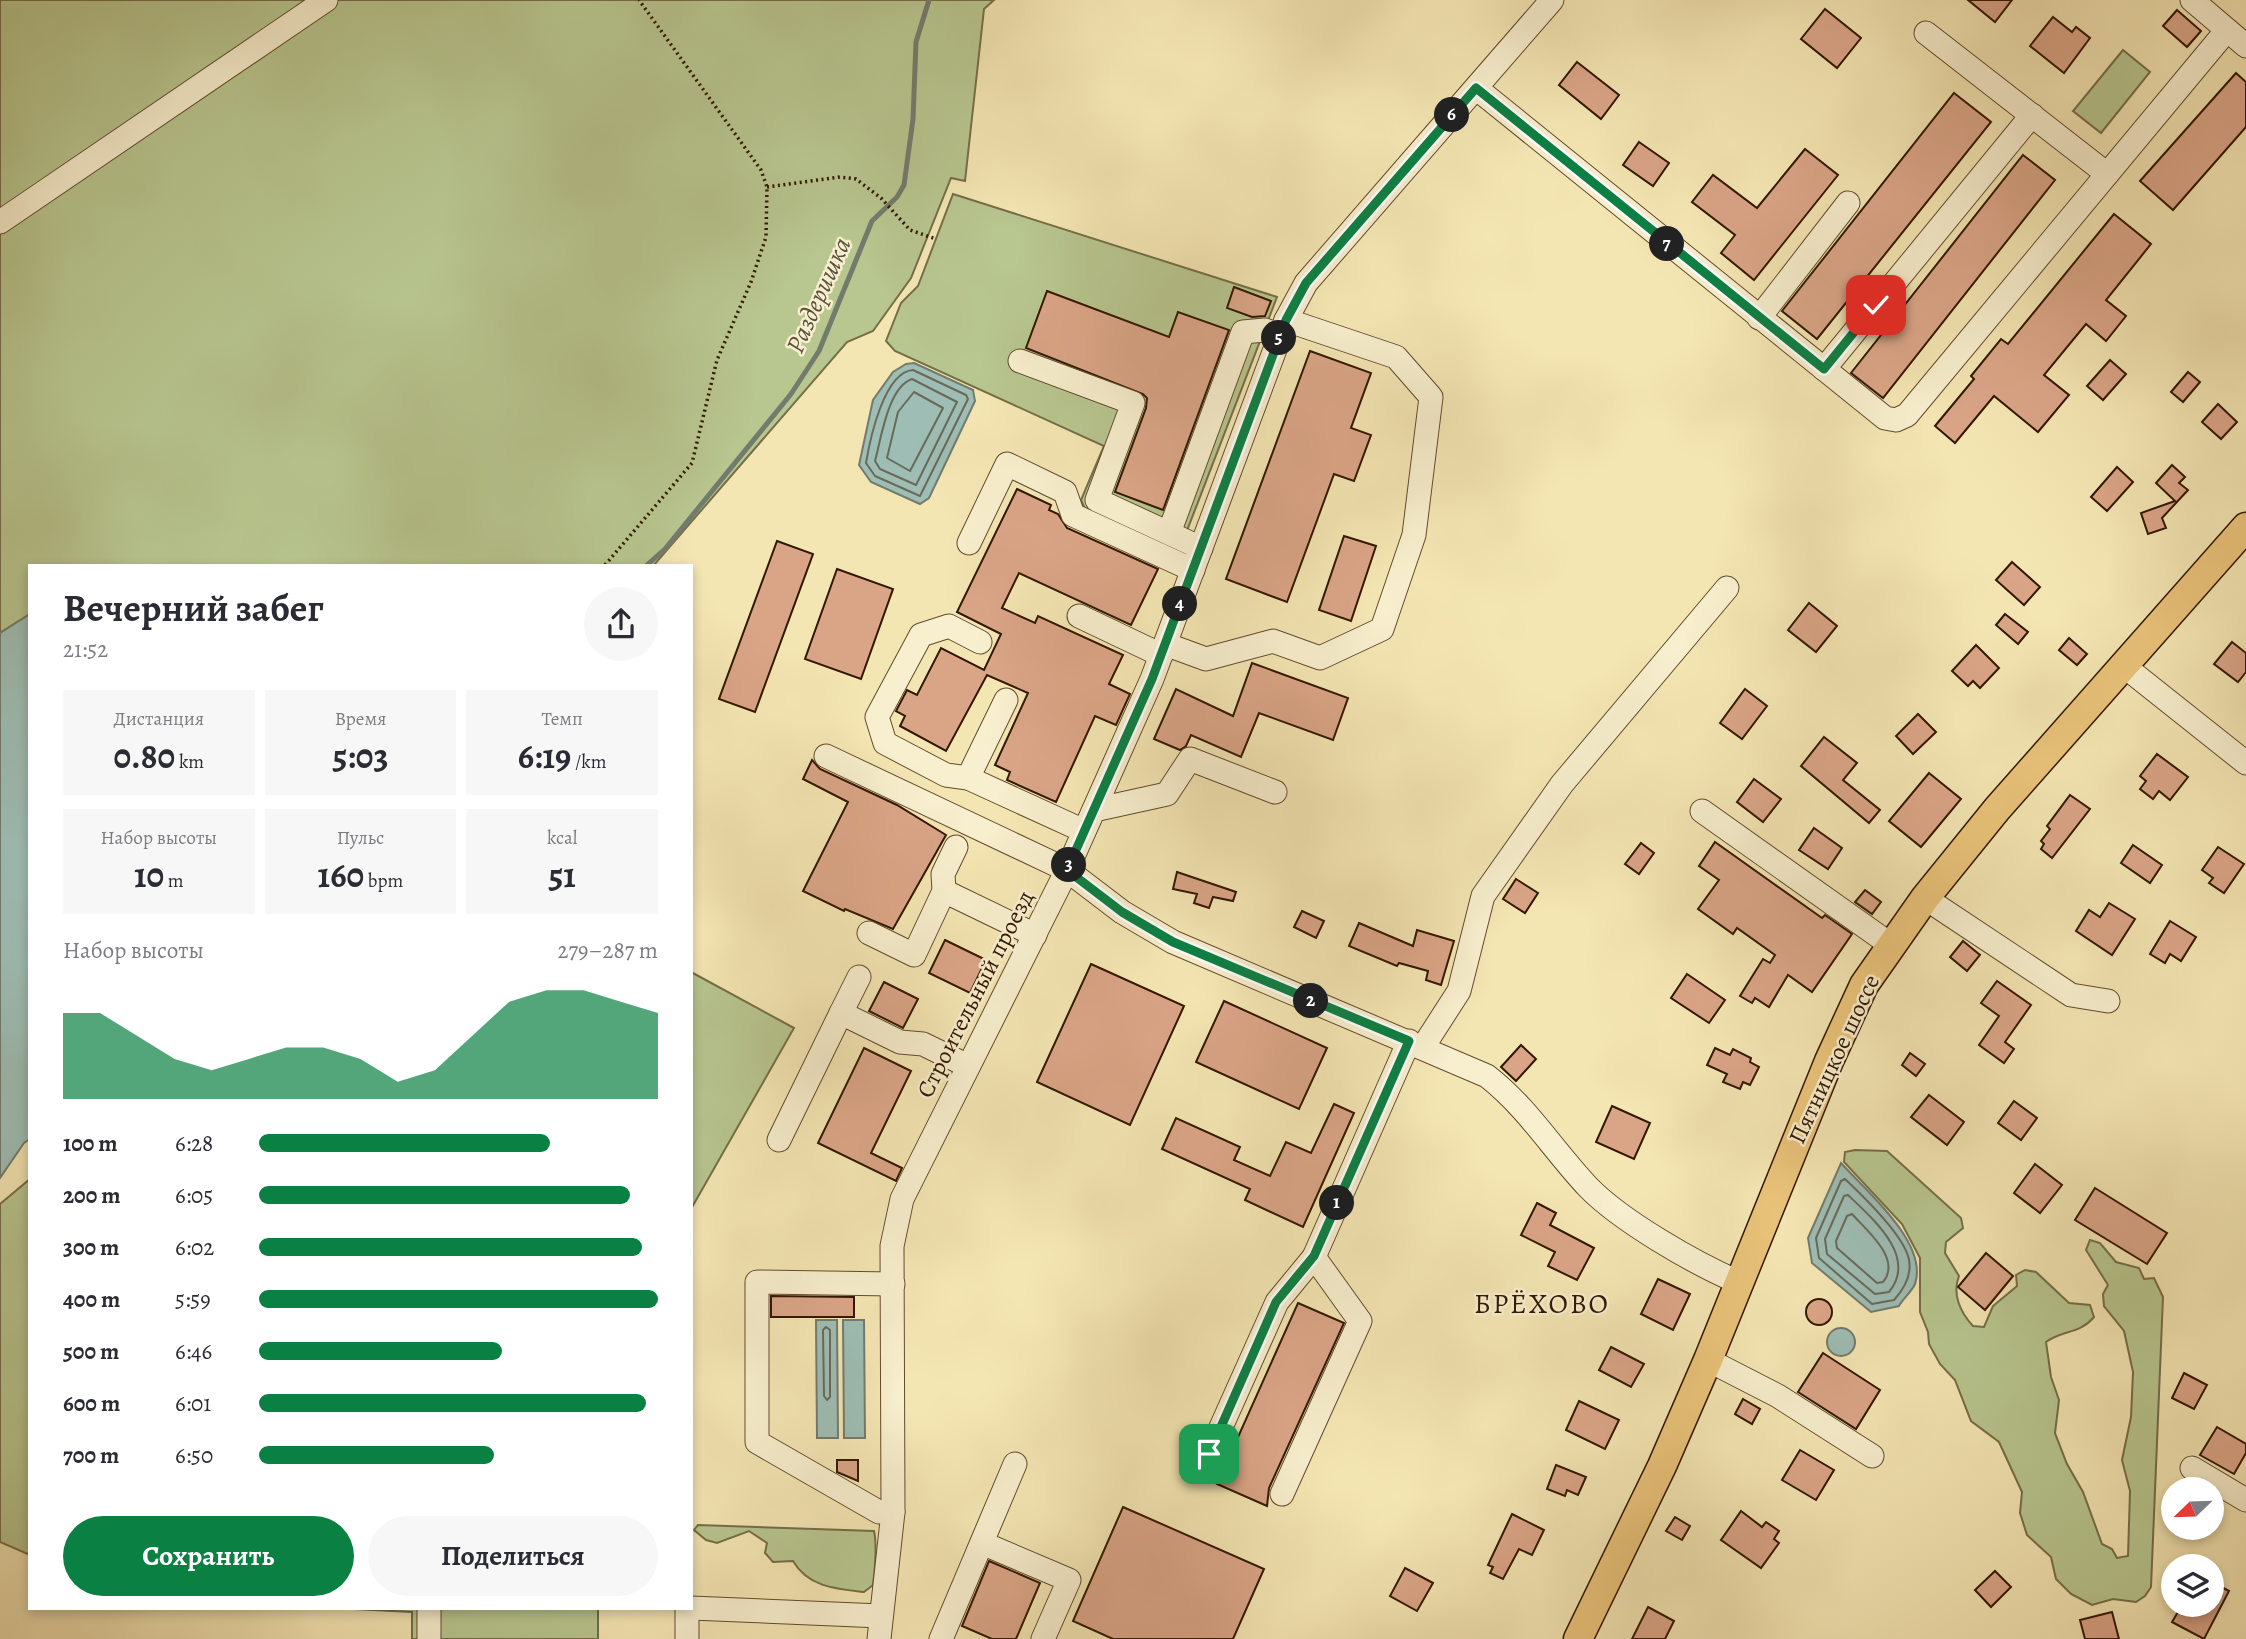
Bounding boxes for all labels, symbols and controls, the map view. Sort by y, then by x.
pin: 6 [1434,97,1470,132]
text: 6 [1447,101,1456,127]
pin: 7 [1650,226,1684,262]
text: 7 [1662,230,1671,256]
water label: Раздеришка [777,232,859,359]
pin [1846,275,1906,335]
icon: check [1857,286,1895,324]
pin: 5 [1262,320,1296,356]
text: 5 [1274,324,1283,350]
text: Вечерний забег [63,582,324,634]
pin: 4 [1162,586,1198,622]
button: share [584,587,658,661]
text: 4 [1175,590,1184,616]
text: 21:52 [63,634,108,665]
text: Дистанция [114,706,204,732]
text: Время [335,706,386,732]
text: Темп [541,706,583,732]
text: 0.80 [114,732,175,780]
text: 5:03 [333,732,388,780]
text: 6:19 [518,732,571,780]
text: km [175,749,204,775]
text: /km [571,749,607,775]
text: Набор высоты [101,825,217,851]
text: Пульс [337,825,384,851]
text: kcal [547,825,577,851]
pin: 3 [1052,848,1086,882]
text: 10 [134,851,164,899]
text: 160 [318,851,364,899]
text: 51 [548,851,576,899]
text: 3 [1064,851,1073,877]
text: m [164,868,184,894]
text: bpm [364,868,403,894]
street label: Строительный проезд [909,885,1041,1103]
text: Набор высоты [63,935,204,966]
text: 279–287 m [558,935,658,966]
street label: Пятницкое шоссе [1781,969,1887,1149]
pin: 2 [1294,984,1328,1018]
text: 2 [1306,987,1315,1013]
text: 100 m [63,1128,118,1159]
text: 6:28 [175,1128,213,1159]
text: 200 m [63,1180,121,1211]
text: 6:05 [175,1180,213,1211]
pin: 1 [1320,1186,1354,1220]
text: 1 [1333,1189,1340,1215]
text: 300 m [63,1232,119,1263]
text: 6:02 [175,1232,214,1263]
text: 400 m [63,1284,120,1315]
text: 5:59 [175,1284,211,1315]
district label: БРЁХОВО [1474,1285,1610,1323]
text: 500 m [63,1336,119,1367]
text: 6:46 [175,1336,212,1367]
text: 600 m [63,1388,120,1419]
text: 6:01 [175,1388,211,1419]
pin [1179,1424,1239,1484]
icon: arrive [1190,1435,1228,1473]
text: 700 m [63,1440,119,1471]
text: 6:50 [175,1440,213,1471]
north arrow [2161,1477,2224,1540]
map controls [2161,1477,2224,1617]
button: Сохранить [63,1516,354,1596]
button: Поделиться [368,1516,658,1596]
button: layers [2161,1554,2224,1617]

